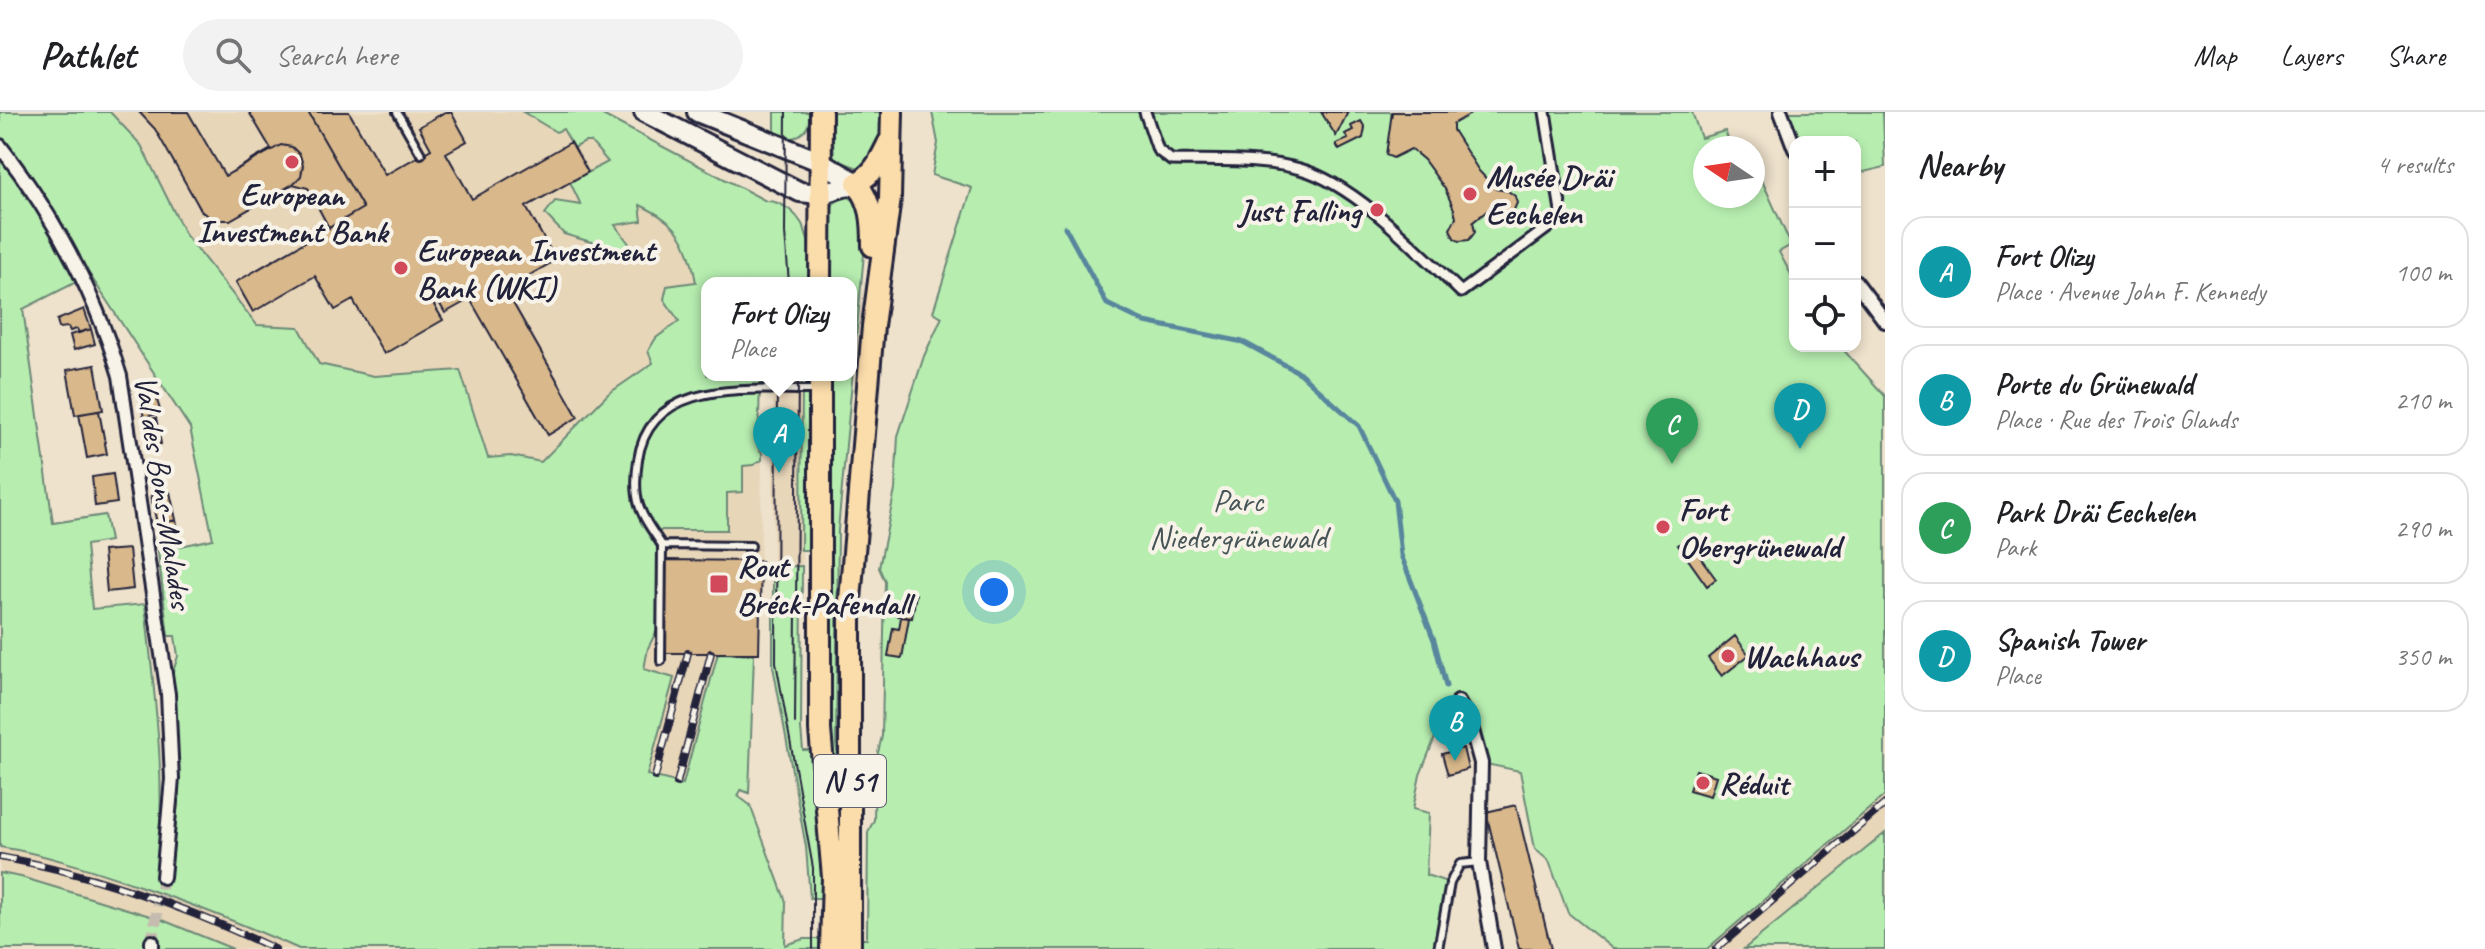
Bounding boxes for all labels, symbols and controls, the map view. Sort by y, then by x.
search box [183,19,743,91]
text: Pathlet [40,32,135,79]
icon: search [211,33,255,77]
text: Search here [275,36,398,74]
text: Map [2194,38,2237,73]
text: Layers [2281,38,2342,73]
text: Share [2386,38,2445,73]
north arrow [1693,136,1765,208]
map controls [1789,136,1861,352]
button: + [1789,136,1861,208]
text: Nearby [1917,143,2003,186]
text: 4 results [2377,148,2453,181]
marker: European Investment Bank [283,153,301,171]
place label: Musée Dräi Eechelen [1486,156,1615,234]
place label: European Investment Bank [197,174,390,252]
marker: Musée Dräi Eechelen [1461,185,1479,203]
place label: Just Falling [1237,190,1363,231]
marker: Just Falling [1368,201,1386,219]
button: − [1789,208,1861,280]
place label: European Investment Bank (WKI) [417,230,658,308]
text: Fort Olizy [1995,237,2093,275]
text: A [1938,256,1952,289]
text: 100 m [2395,256,2451,289]
marker: European Investment Bank (WKI) [392,259,410,277]
text: Place · Avenue John F. Kennedy [1995,275,2266,308]
popup [701,277,857,381]
button: locate [1789,280,1861,352]
text: Fort Olizy [730,294,828,332]
text: Place [730,332,776,365]
text: Porte du Grünewald [1995,365,2193,403]
street label: Val des Bons-Malades [125,372,203,615]
pin: D [1774,383,1826,449]
text: B [1938,384,1952,417]
text: 210 m [2395,384,2451,417]
pin: C [1646,398,1698,464]
text: Place · Rue des Trois Glands [1995,403,2237,436]
pin: A [753,407,805,473]
park label: Parc Niedergrünewald [1149,480,1331,558]
place label: Fort Obergrünewald [1679,489,1845,567]
text: Park Dräi Eechelen [1995,493,2195,531]
text: C [1939,512,1951,545]
text: 290 m [2395,512,2451,545]
marker: Fort Obergrünewald [1654,518,1672,536]
text: Park [1995,531,2036,564]
place label: Rout Bréck-Pafendall [737,546,917,624]
your location [974,572,1014,612]
marker: Rout Bréck-Pafendall [708,573,730,595]
text: Spanish Tower [1995,621,2145,659]
place label: Wachhaus [1744,636,1862,677]
text: D [1937,640,1953,673]
text: 350 m [2395,640,2451,673]
marker: Wachhaus [1719,647,1737,665]
text: Place [1995,659,2041,692]
pin: B [1429,695,1481,761]
road number: N 51 [814,755,886,807]
place label: Réduit [1719,763,1791,804]
marker: Réduit [1694,774,1712,792]

